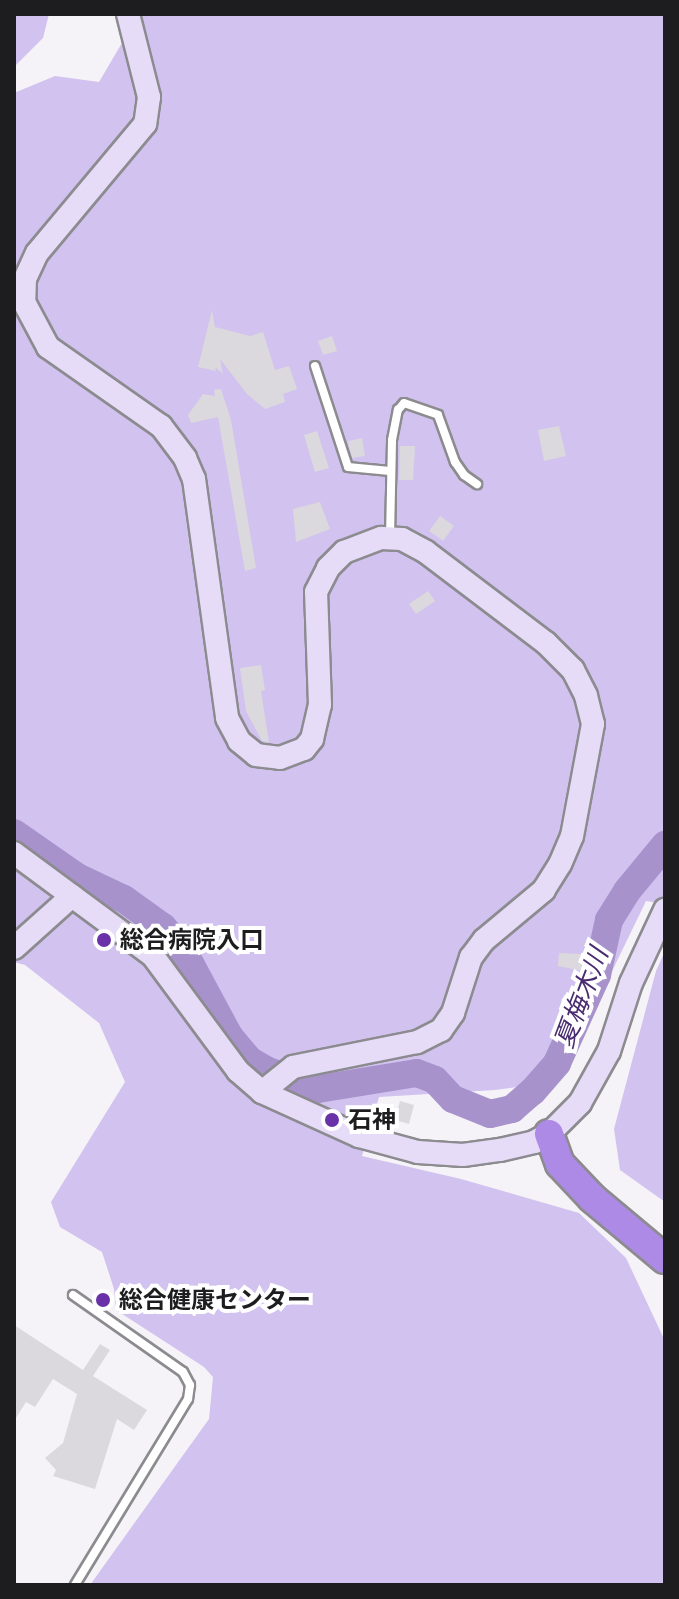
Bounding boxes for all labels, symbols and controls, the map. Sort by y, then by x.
place label: 総合病院入口 [120,926,264,954]
marker: 総合病院入口 [95,931,113,949]
water label: 夏梅木川 [549,944,615,1052]
place label: 石神 [348,1106,396,1134]
marker: 石神 [323,1111,341,1129]
place label: 総合健康センター [119,1286,311,1314]
marker: 総合健康センター [94,1291,112,1309]

